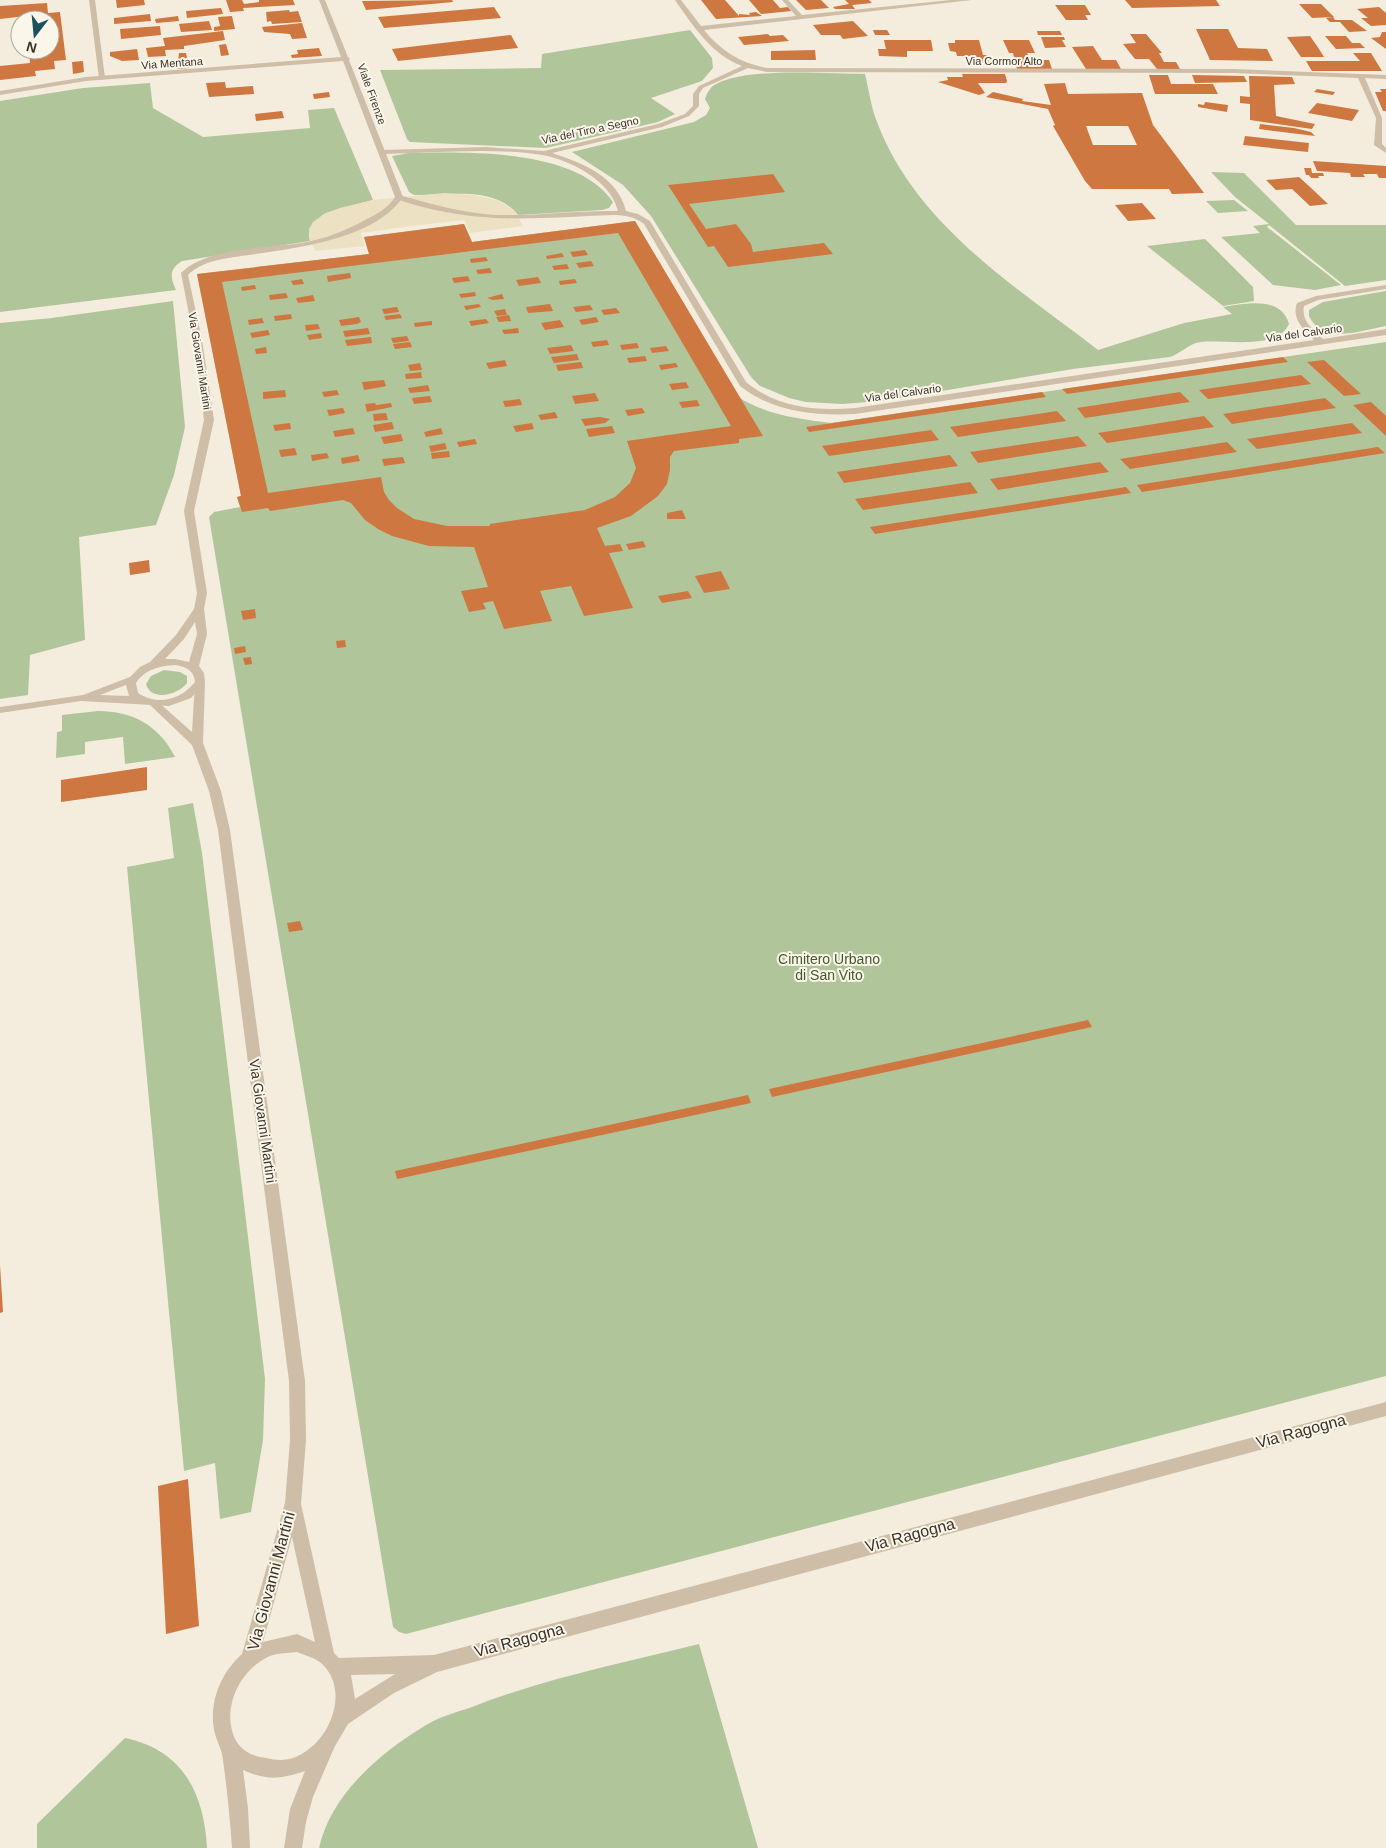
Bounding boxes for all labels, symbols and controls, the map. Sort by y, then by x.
north arrow [10,10,60,60]
text: N [24,38,38,57]
street label: Via Mentana [141,55,204,71]
street label: Via Cormor Alto [966,55,1042,67]
street label: Viale Firenze [355,62,389,126]
street label: Via del Tiro a Segno [540,114,640,146]
street label: Via Giovanni Martini [186,312,214,410]
street label: Via del Calvario [1265,322,1343,344]
street label: Via del Calvario [864,382,942,404]
park label: Cimitero Urbano di San Vito [778,951,880,983]
street label: Via Giovanni Martini [246,1058,280,1184]
street label: Via Ragogna [1254,1411,1348,1451]
street label: Via Giovanni Martini [244,1510,298,1652]
street label: Via Ragogna [863,1515,957,1555]
street label: Via Ragogna [472,1620,566,1660]

